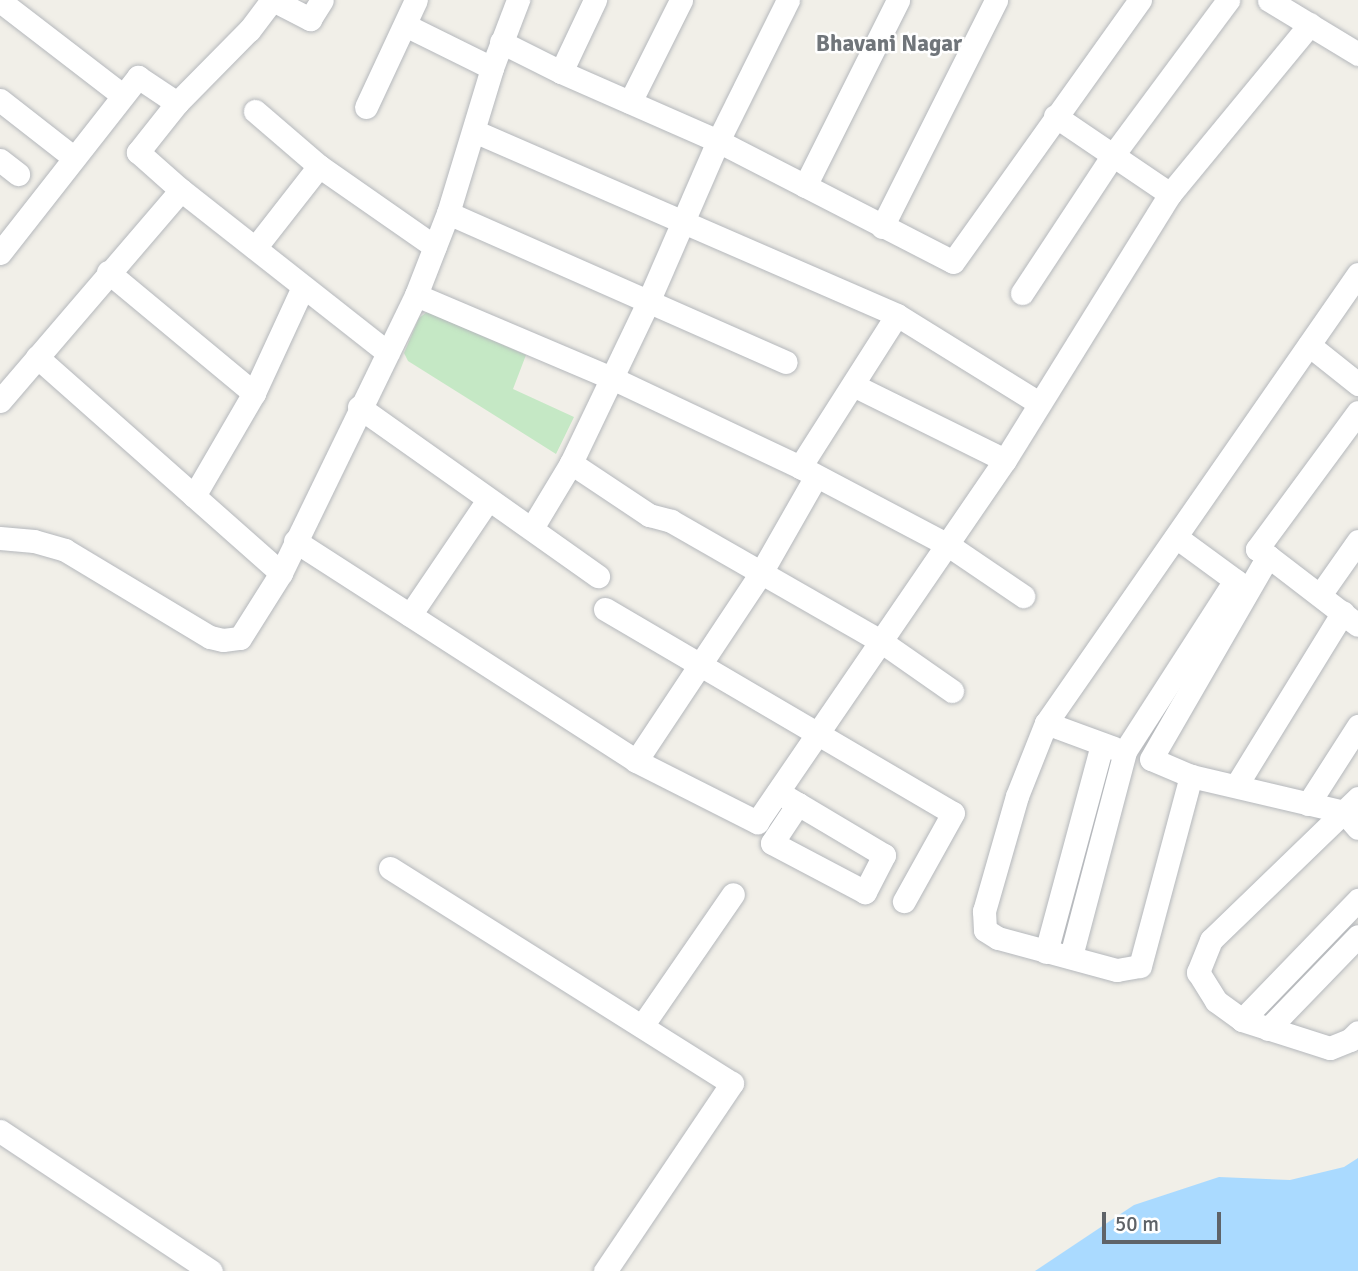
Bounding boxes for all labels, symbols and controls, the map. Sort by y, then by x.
district label: Bhavani Nagar [816,30,962,58]
scale bar [1106,1198,1225,1242]
text: 50 m [1115,1211,1159,1237]

